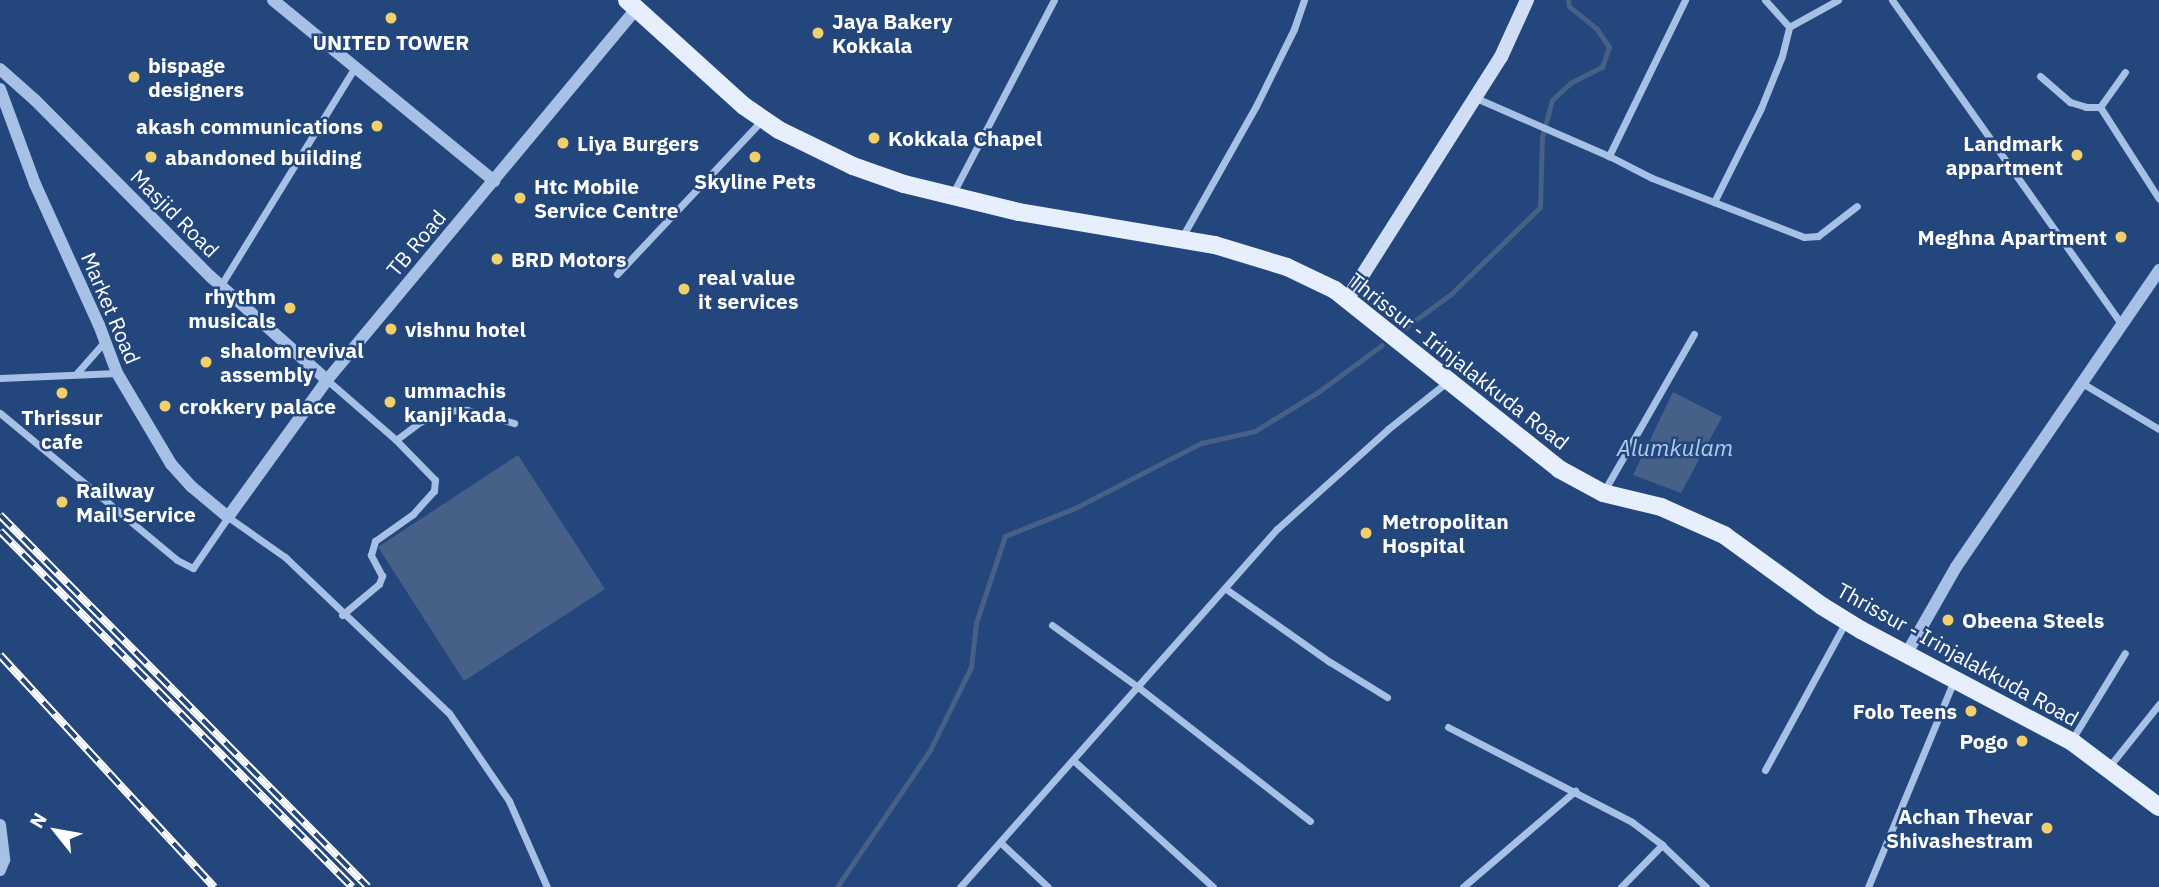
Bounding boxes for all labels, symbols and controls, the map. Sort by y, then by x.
place label: Jaya Bakery Kokkala [832,8,952,58]
marker: UNITED TOWER [383,10,399,26]
marker: Jaya Bakery Kokkala [810,25,826,41]
place label: UNITED TOWER [313,29,469,55]
place label: bispage designers [148,52,244,102]
marker: bispage designers [126,69,142,85]
place label: akash communications [136,113,363,139]
marker: akash communications [369,118,385,134]
place label: Kokkala Chapel [888,125,1042,151]
place label: Liya Burgers [577,130,699,156]
marker: Kokkala Chapel [866,130,882,146]
place label: Landmark appartment [1946,130,2063,180]
marker: Liya Burgers [555,135,571,151]
place label: abandoned building [165,144,361,170]
marker: Landmark appartment [2069,147,2085,163]
marker: abandoned building [143,149,159,165]
marker: Skyline Pets [747,149,763,165]
street label: Masjid Road [126,164,224,262]
place label: Skyline Pets [694,168,816,194]
place label: Htc Mobile Service Centre [534,173,679,223]
marker: Htc Mobile Service Centre [512,190,528,206]
street label: TB Road [381,205,451,281]
place label: Meghna Apartment [1918,224,2107,250]
marker: Meghna Apartment [2113,229,2129,245]
place label: BRD Motors [511,246,627,272]
street label: Market Road [76,248,146,368]
marker: BRD Motors [489,251,505,267]
place label: real value it services [698,264,798,314]
street label: Thrissur - Irinjalakkuda Road [1344,267,1574,455]
marker: real value it services [676,281,692,297]
place label: rhythm musicals [188,283,276,333]
marker: rhythm musicals [282,300,298,316]
place label: vishnu hotel [405,316,526,342]
marker: vishnu hotel [383,321,399,337]
place label: shalom revival assembly [220,337,364,387]
marker: shalom revival assembly [198,354,214,370]
place label: ummachis kanji kada [404,377,506,427]
marker: Thrissur cafe [54,385,70,401]
place label: crokkery palace [179,393,336,419]
marker: ummachis kanji kada [382,394,398,410]
marker: crokkery palace [157,398,173,414]
place label: Thrissur cafe [21,404,103,454]
water label: Alumkulam [1617,433,1733,461]
place label: Railway Mail Service [76,477,196,527]
marker: Railway Mail Service [54,494,70,510]
place label: Metropolitan Hospital [1382,508,1509,558]
marker: Metropolitan Hospital [1356,523,1376,543]
street label: Thrissur - Irinjalakkuda Road [1833,577,2083,731]
place label: Obeena Steels [1962,607,2104,633]
marker: Obeena Steels [1940,612,1956,628]
place label: Folo Teens [1853,698,1957,724]
marker: Folo Teens [1963,703,1979,719]
place label: Pogo [1959,728,2008,754]
marker: Pogo [2014,733,2030,749]
north arrow [21,796,91,866]
place label: Achan Thevar Shivashestram [1886,803,2033,853]
text: N [24,808,52,832]
marker: Achan Thevar Shivashestram [2039,820,2055,836]

